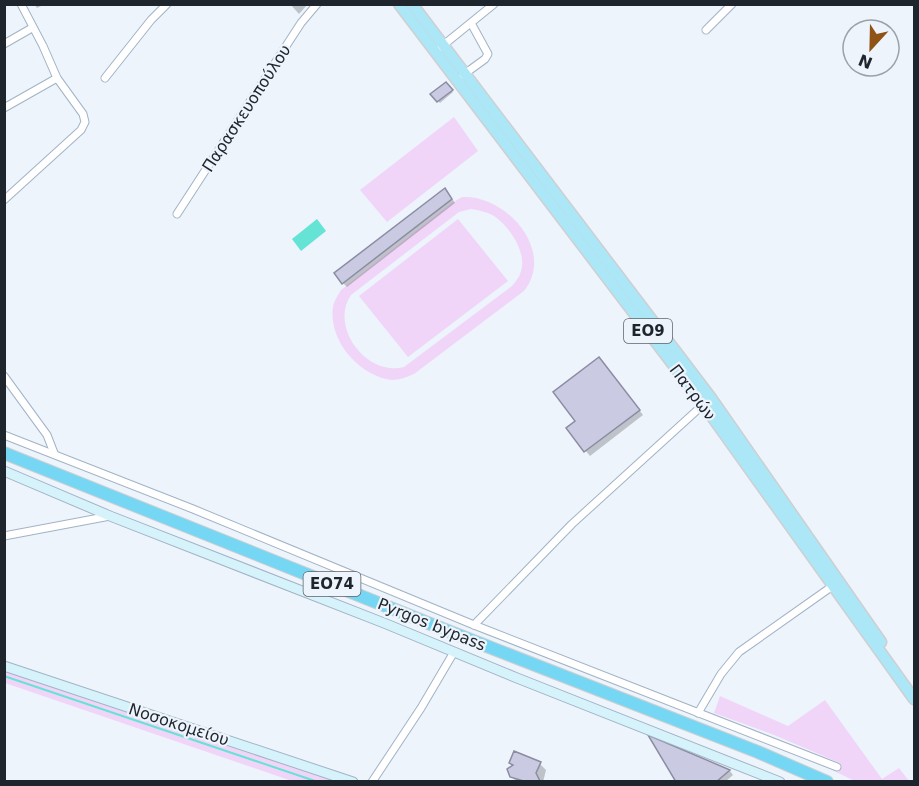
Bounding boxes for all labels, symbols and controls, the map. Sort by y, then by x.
north arrow [841,18,901,78]
street label: Παρασκευοπούλου [198,41,295,175]
text: N [856,50,875,73]
road number: ΕΟ9 [624,319,672,343]
street label: Πατρών [666,361,720,424]
road number: ΕΟ74 [304,572,360,596]
street label: Pyrgos bypass [375,594,489,655]
street label: Νοσοκομείου [126,699,231,750]

